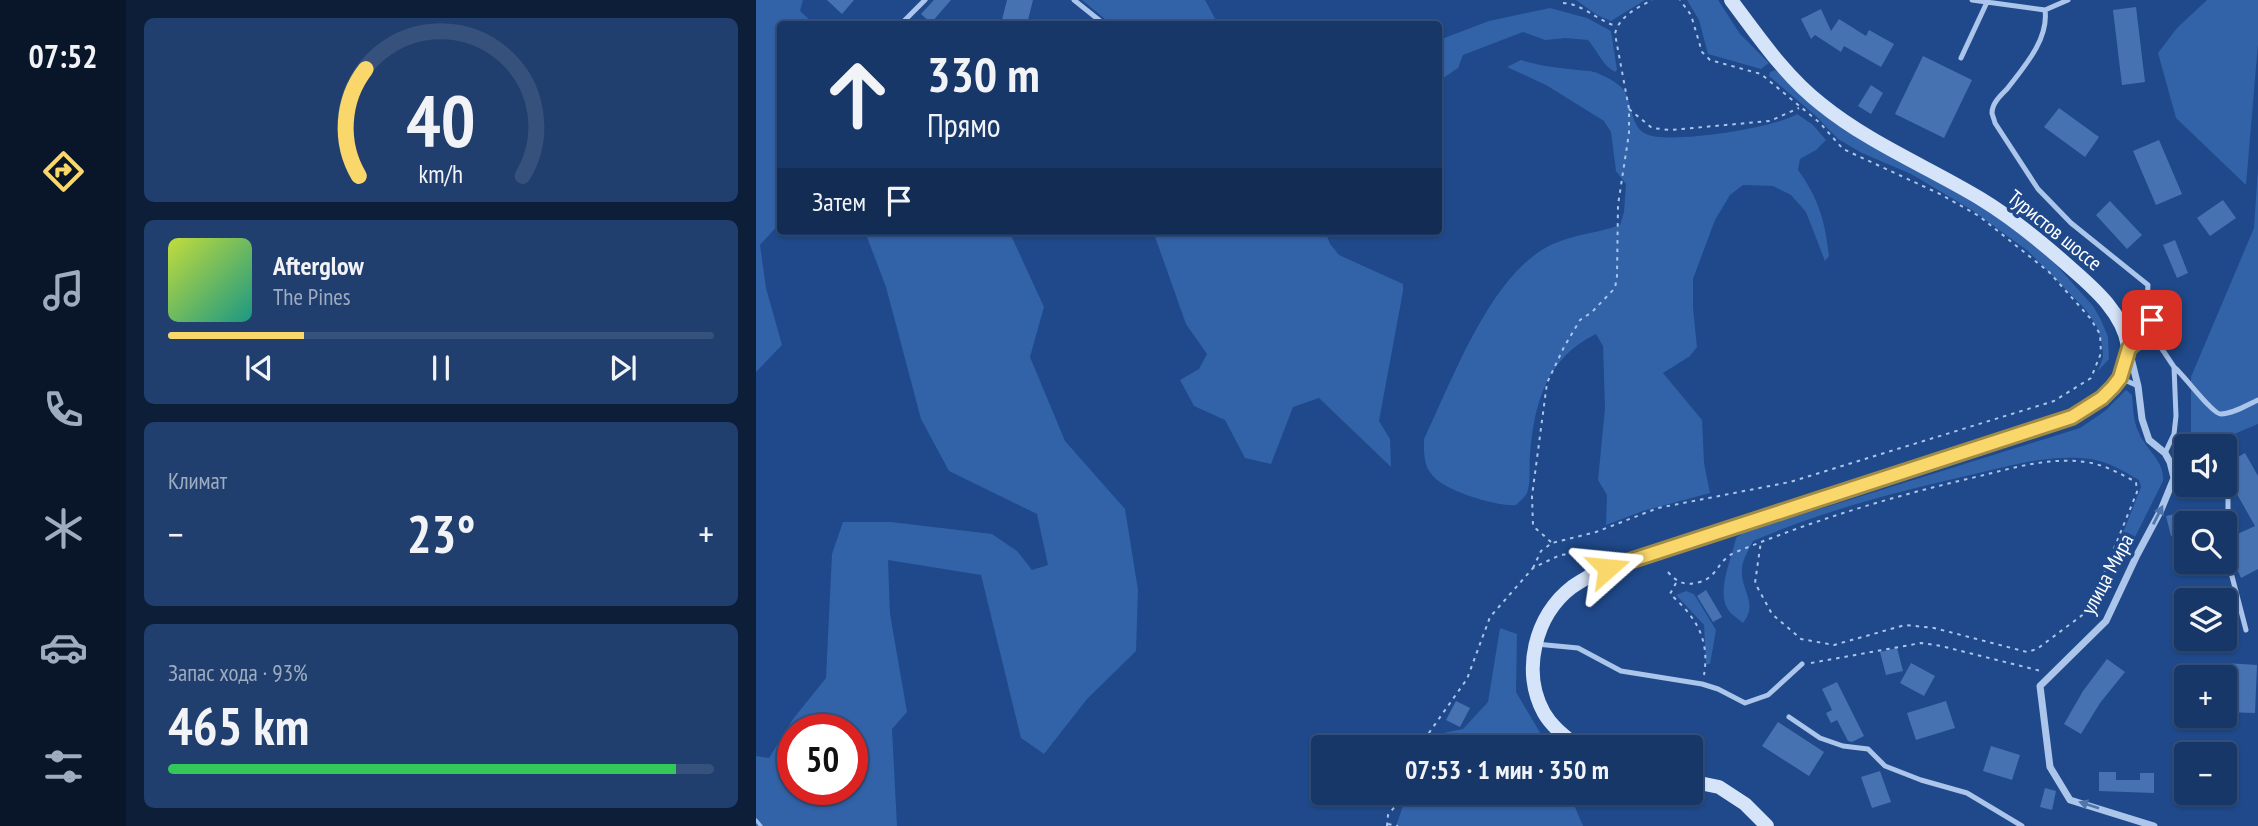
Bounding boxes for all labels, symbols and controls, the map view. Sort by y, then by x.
text: 07:52 [28,35,98,77]
text: 330 m [927,42,1040,106]
icon: ahead [812,49,903,140]
text: 40 [406,72,476,166]
text: Прямо [927,104,1001,146]
icon: directions [39,147,88,196]
text: km/h [419,158,463,190]
icon: arrive [880,182,918,220]
street label: Туристов шоссе [2002,184,2108,276]
text: Затем [812,185,866,218]
text: Afterglow [273,249,364,282]
icon: music [39,266,88,315]
text: The Pines [273,282,351,311]
pin [2122,290,2182,350]
icon: arrive [2133,301,2171,339]
icon: previous [240,349,278,387]
icon: pause [422,349,460,387]
icon: next [604,349,642,387]
icon: phone [39,385,88,434]
map controls [2174,434,2237,805]
button: sound [2174,434,2237,497]
text: Климат [168,466,227,495]
text: 23° [407,500,475,567]
icon: climate [39,504,88,553]
one-way arrow [2151,505,2163,525]
text: − [168,509,184,558]
text: + [698,509,714,558]
button: search [2174,511,2237,574]
street label: улица Мира [2075,529,2139,619]
position arrow [1571,531,1645,605]
button: layers [2174,588,2237,651]
icon: car [39,623,88,672]
text: Запас хода · 93% [168,658,308,687]
button: + [2174,665,2237,728]
text: 465 km [168,692,309,759]
speed limit sign: 50 [777,714,868,805]
icon: filters [39,742,88,791]
button: − [2174,742,2237,805]
text: 07:53 · 1 мин · 350 m [1405,753,1609,786]
one-way arrow [2078,800,2099,810]

